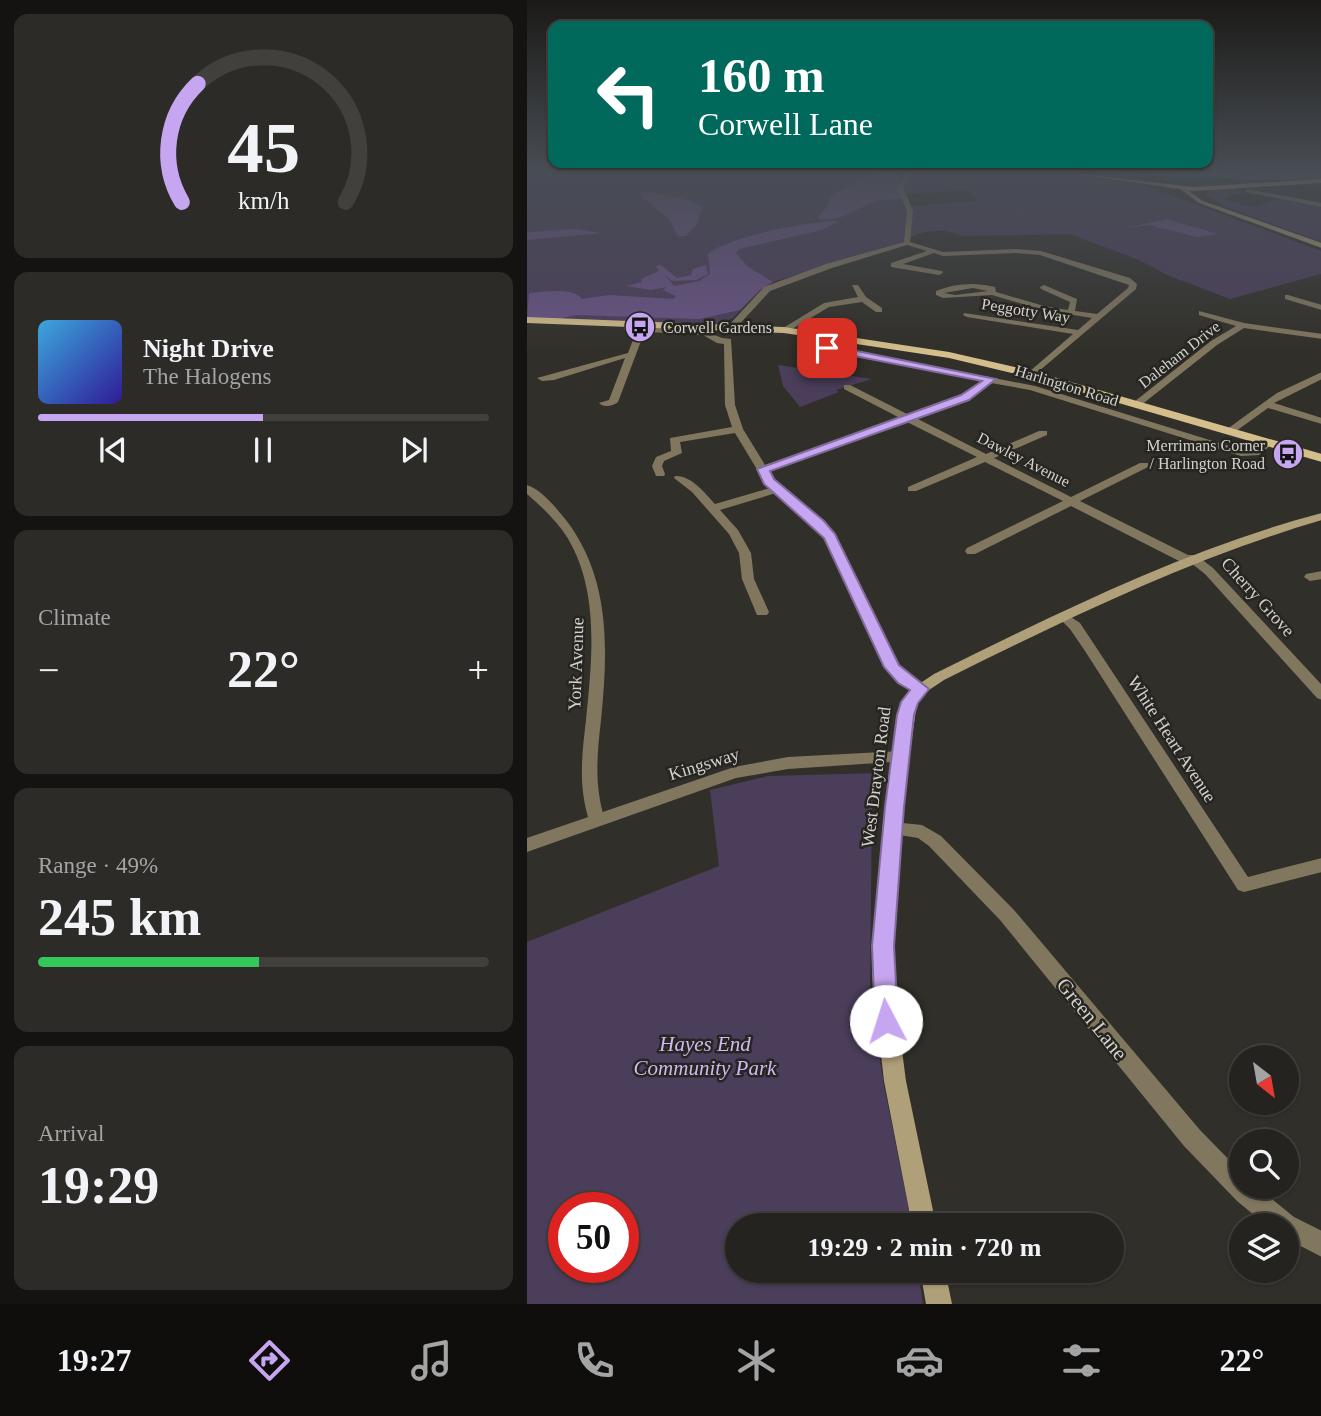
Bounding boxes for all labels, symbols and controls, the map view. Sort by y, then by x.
text: 160 m [698,48,825,103]
icon: left [583,49,674,140]
text: Corwell Lane [698,106,873,142]
text: 45 [227,107,300,188]
text: km/h [238,187,290,214]
street label: Peggotty Way [980,295,1071,327]
bus stop icon: Corwell Gardens [623,310,657,344]
street label: Daleham Drive [1135,317,1223,391]
pin [797,318,857,378]
place label: Corwell Gardens [663,319,772,336]
icon: arrive [808,329,846,367]
text: Night Drive [143,334,274,363]
street label: Harlington Road [1013,362,1121,410]
text: The Halogens [143,364,271,389]
street label: Dawley Avenue [974,429,1073,491]
icon: previous [94,431,132,469]
icon: pause [244,431,282,469]
icon: next [395,431,433,469]
place label: Merrimans Corner / Harlington Road [1146,437,1266,473]
bus stop icon: Merrimans Corner / Harlington Road [1271,437,1305,471]
street label: Cherry Grove [1217,553,1299,641]
text: Climate [38,605,111,630]
street label: York Avenue [564,617,588,711]
text: 22° [227,641,300,698]
text: − [38,649,59,691]
text: + [468,649,489,691]
street label: White Heart Avenue [1124,672,1220,806]
street label: West Drayton Road [857,706,895,848]
street label: Kingsway [666,744,742,784]
text: Range · 49% [38,853,158,878]
text: 245 km [38,889,201,946]
street label: Green Lane [1052,973,1132,1065]
position arrow [849,984,923,1058]
park label: Hayes End Community Park [634,1032,777,1080]
north arrow [1229,1045,1299,1115]
map controls [1229,1045,1299,1283]
text: Arrival [38,1121,104,1146]
button: search [1229,1129,1299,1199]
text: 19:29 [38,1157,159,1214]
speed limit sign: 50 [548,1192,639,1283]
button: layers [1229,1213,1299,1283]
text: 19:29 · 2 min · 720 m [808,1233,1042,1262]
icon: directions [245,1336,294,1385]
icon: music [407,1336,456,1385]
icon: phone [570,1336,619,1385]
icon: climate [732,1336,781,1385]
icon: car [895,1336,944,1385]
icon: filters [1057,1336,1106,1385]
text: 19:27 [57,1342,131,1378]
text: 22° [1219,1342,1264,1378]

